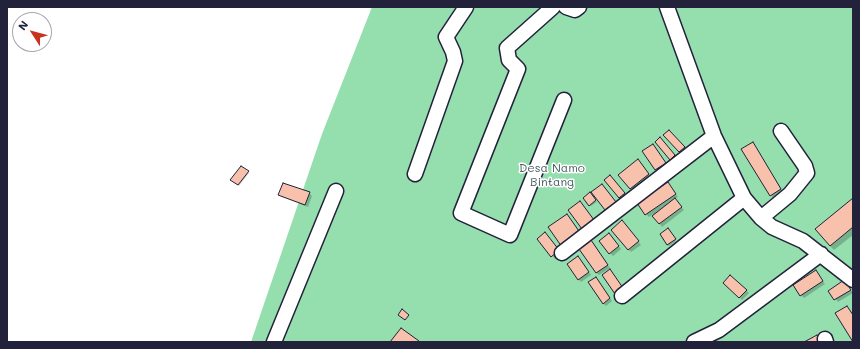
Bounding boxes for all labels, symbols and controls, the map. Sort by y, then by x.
north arrow [12,12,52,52]
text: N [14,17,31,33]
park label: Desa Namo Bintang [519,161,585,189]

